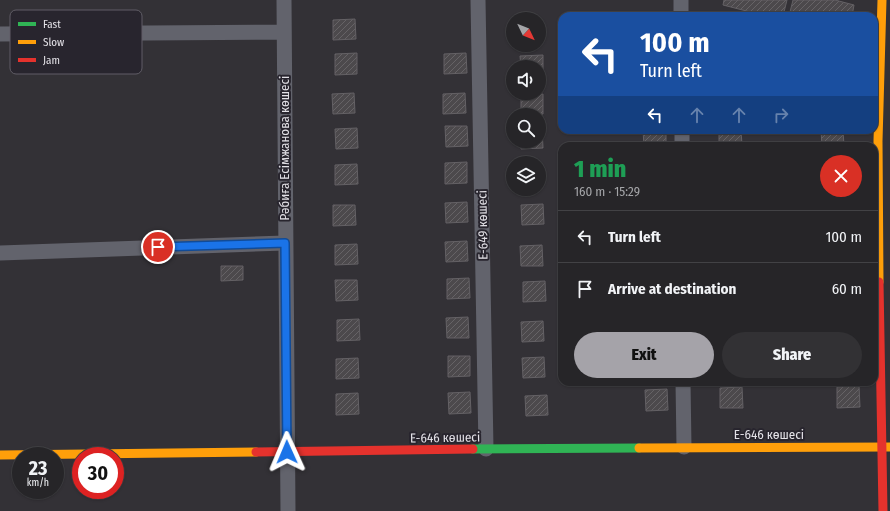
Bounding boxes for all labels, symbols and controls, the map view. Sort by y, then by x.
legend [10,10,142,74]
north arrow [506,12,546,52]
map controls [506,12,546,196]
text: Fast [43,18,61,31]
text: 100 m [640,26,710,59]
icon: left [574,28,626,80]
text: Slow [43,36,64,49]
text: Jam [43,54,60,67]
button: sound [506,60,546,100]
text: Turn left [640,60,702,82]
street label: Рәбиға Есімжанова көшесі [277,76,292,220]
icon: left [644,104,666,126]
icon: ahead [686,104,708,126]
icon: ahead [728,104,750,126]
icon: right [770,104,792,126]
button: search [506,108,546,148]
text: 1 min [574,155,626,183]
button: close [820,155,862,197]
button: layers [506,156,546,196]
text: 160 m · 15:29 [574,184,640,199]
street label: Е-649 көшесі [474,190,491,260]
icon: left [574,226,596,248]
text: Turn left [608,228,661,246]
text: 100 m [825,228,862,246]
pin [141,230,175,264]
icon: arrive [147,236,169,258]
icon: arrive [574,278,596,300]
text: Arrive at destination [608,280,736,298]
text: 60 m [832,280,862,298]
button: Exit [574,332,714,378]
button: Share [722,332,862,378]
street label: Е-646 көшесі [734,427,804,442]
street label: Е-646 көшесі [410,429,480,446]
position arrow [266,431,308,473]
speed limit sign: 30 [72,447,124,499]
text: 23 [29,456,47,480]
text: km/h [27,477,49,489]

